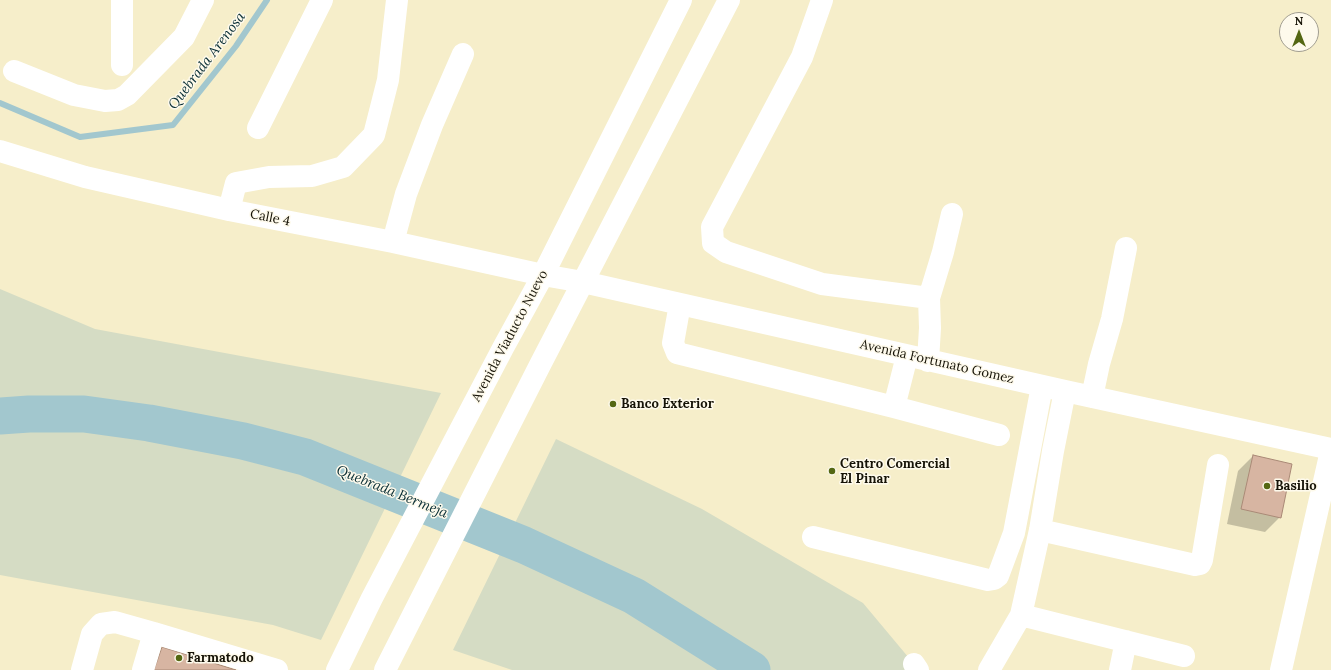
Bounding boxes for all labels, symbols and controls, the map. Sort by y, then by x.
water label: Quebrada Arenosa [165,9,249,113]
north arrow [1279,12,1319,52]
text: N [1295,14,1303,28]
street label: Calle 4 [249,206,291,230]
street label: Avenida Viaducto Nuevo [469,268,551,404]
street label: Avenida Fortunato Gomez [859,337,1015,387]
place label: Banco Exterior [621,396,714,412]
marker: Banco Exterior [608,399,618,409]
place label: Centro Comercial El Pinar [840,456,950,487]
water label: Quebrada Bermeja [334,462,450,522]
marker: Centro Comercial El Pinar [827,466,837,476]
place label: Basilio [1275,478,1317,494]
marker: Basilio [1262,481,1272,491]
place label: Farmatodo [187,650,253,666]
marker: Farmatodo [174,653,184,663]

